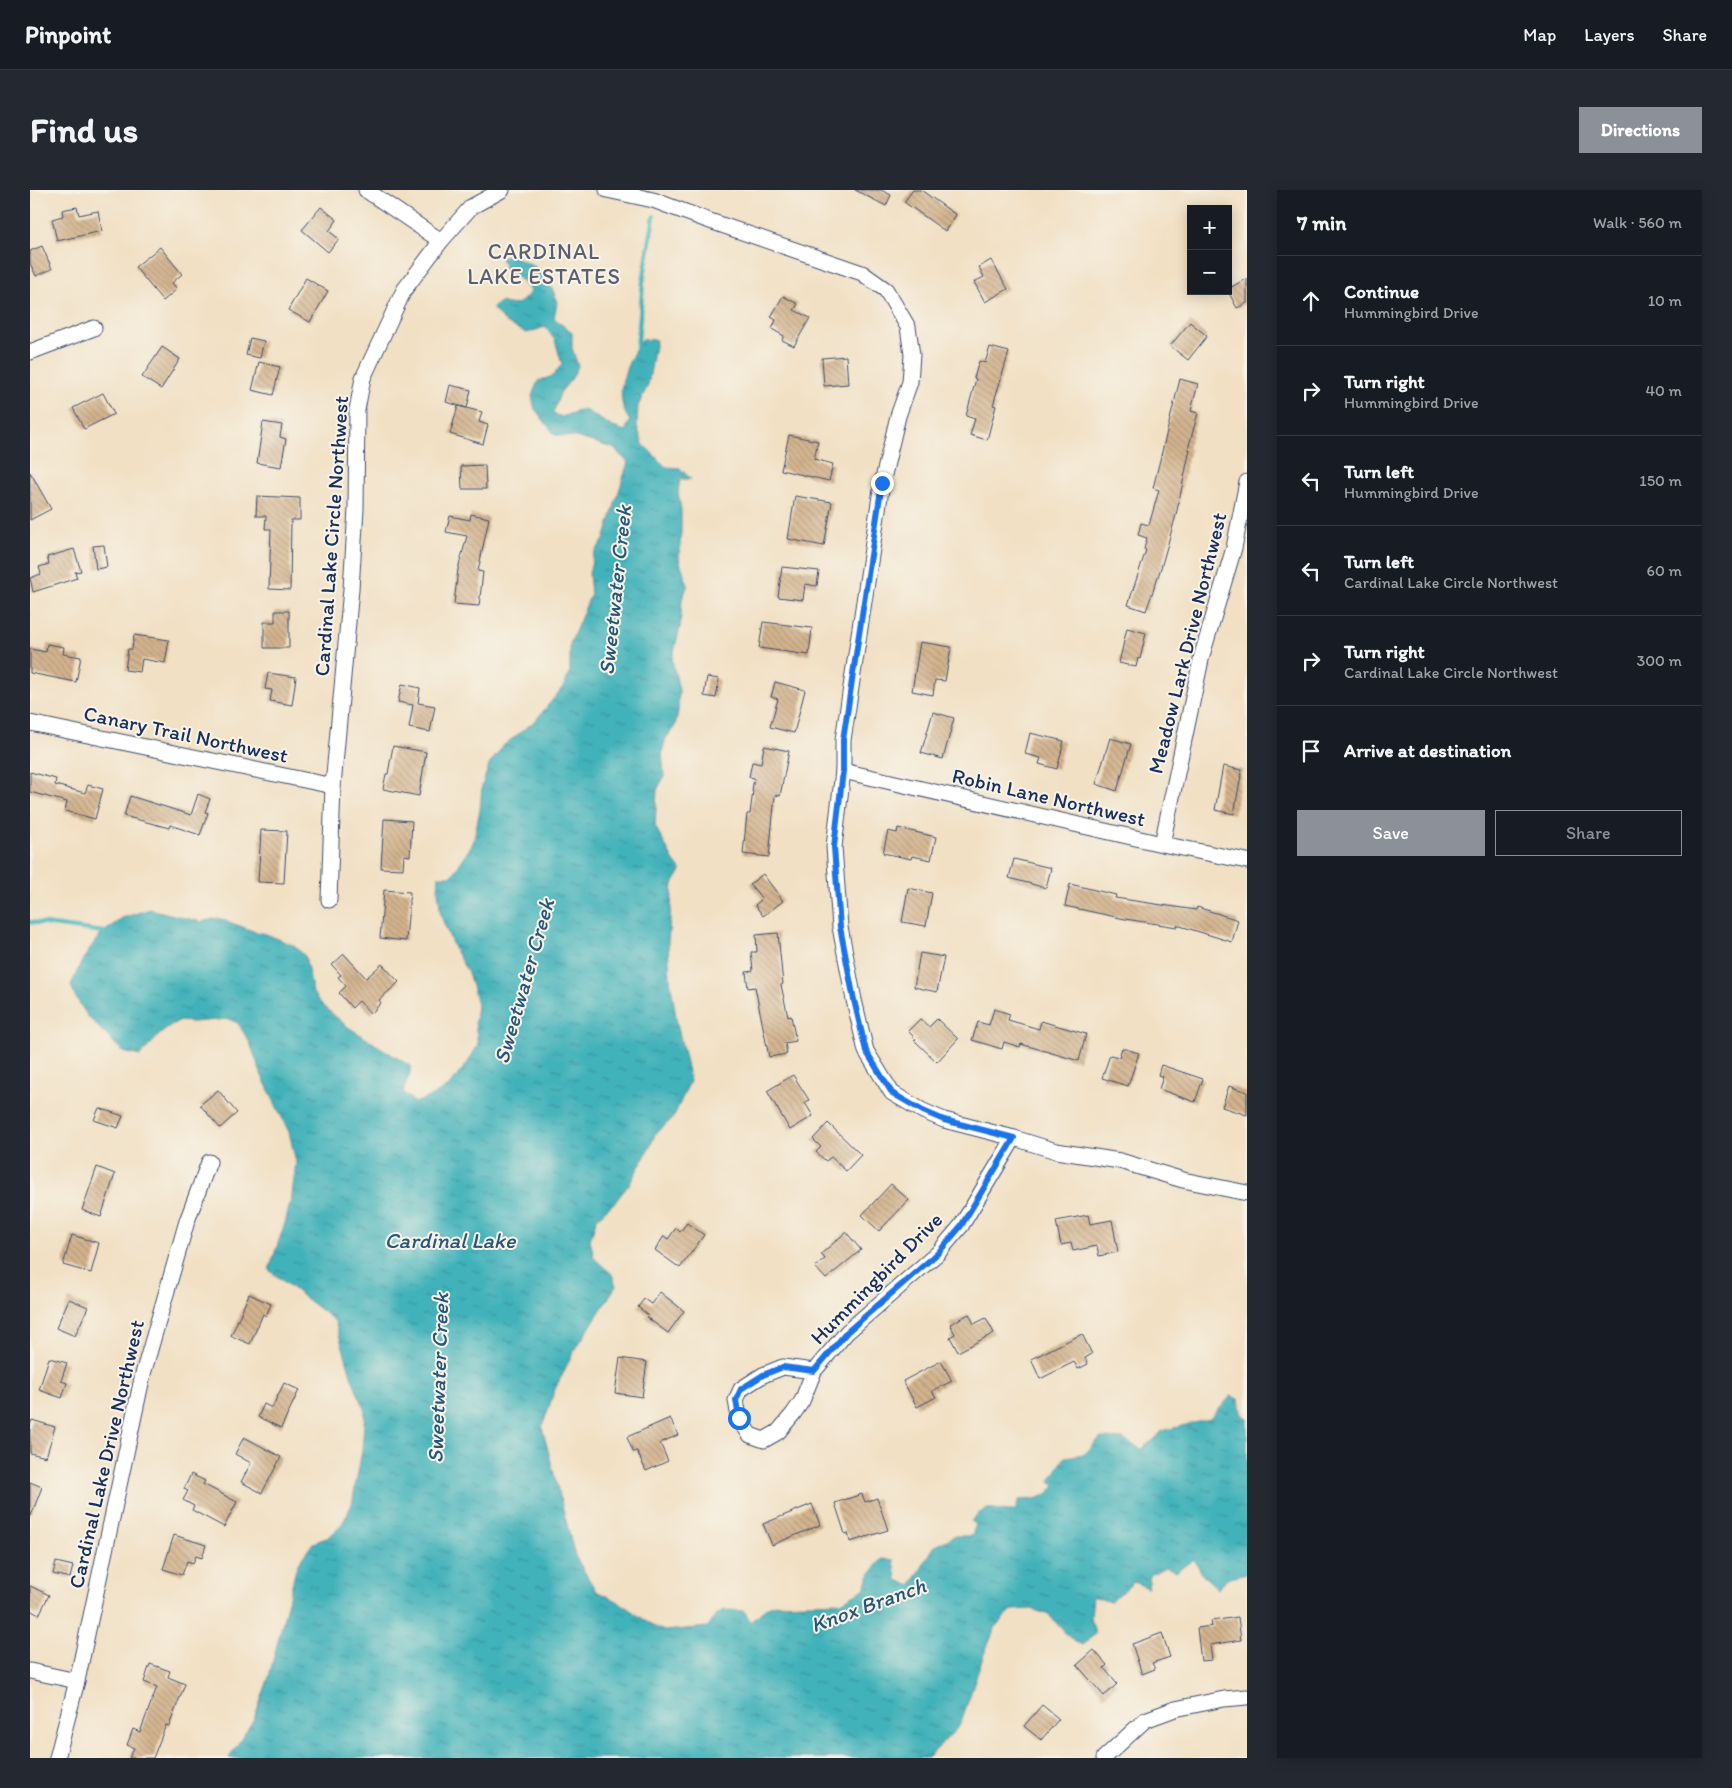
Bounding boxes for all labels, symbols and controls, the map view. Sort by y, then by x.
text: Pinpoint [25,20,111,49]
text: Map [1523,24,1556,46]
text: Layers [1584,24,1634,46]
text: Share [1662,24,1707,46]
button: Directions [1579,107,1702,153]
text: Find us [30,109,138,151]
map controls [1187,205,1232,295]
button: + [1187,205,1232,250]
text: 7 min [1297,210,1346,235]
text: Walk · 560 m [1593,213,1682,232]
district label: CARDINAL LAKE ESTATES [467,238,621,290]
button: − [1187,250,1232,295]
text: Continue [1344,280,1419,303]
icon: ahead [1297,287,1325,315]
text: 10 m [1648,291,1682,310]
text: Hummingbird Drive [1344,303,1479,322]
text: Turn right [1344,370,1425,393]
icon: right [1297,377,1325,405]
text: 40 m [1645,381,1682,400]
text: Hummingbird Drive [1344,393,1479,412]
street label: Cardinal Lake Circle Northwest [309,395,353,677]
text: Turn left [1344,460,1414,483]
icon: left [1297,467,1325,495]
text: 150 m [1639,471,1682,490]
route end [871,472,894,495]
text: Hummingbird Drive [1344,483,1479,502]
water label: Sweetwater Creek [593,502,637,676]
street label: Meadow Lark Drive Northwest [1142,510,1232,776]
text: Turn left [1344,550,1414,573]
icon: left [1297,557,1325,585]
text: 60 m [1647,561,1682,580]
text: Cardinal Lake Circle Northwest [1344,573,1558,592]
text: Turn right [1344,640,1425,663]
icon: right [1297,647,1325,675]
text: 300 m [1637,651,1682,670]
text: Cardinal Lake Circle Northwest [1344,663,1558,682]
street label: Canary Trail Northwest [82,700,291,768]
icon: arrive [1297,737,1325,765]
text: Arrive at destination [1344,739,1511,762]
street label: Robin Lane Northwest [950,763,1148,831]
button: Save [1297,810,1485,856]
button: Share [1495,810,1682,856]
water label: Sweetwater Creek [488,894,561,1067]
street label: Hummingbird Drive [805,1207,947,1349]
water label: Cardinal Lake [384,1227,517,1254]
water label: Sweetwater Creek [422,1291,455,1464]
street label: Cardinal Lake Drive Northwest [63,1317,149,1591]
route start [728,1407,751,1430]
water label: Knox Branch [807,1572,929,1638]

